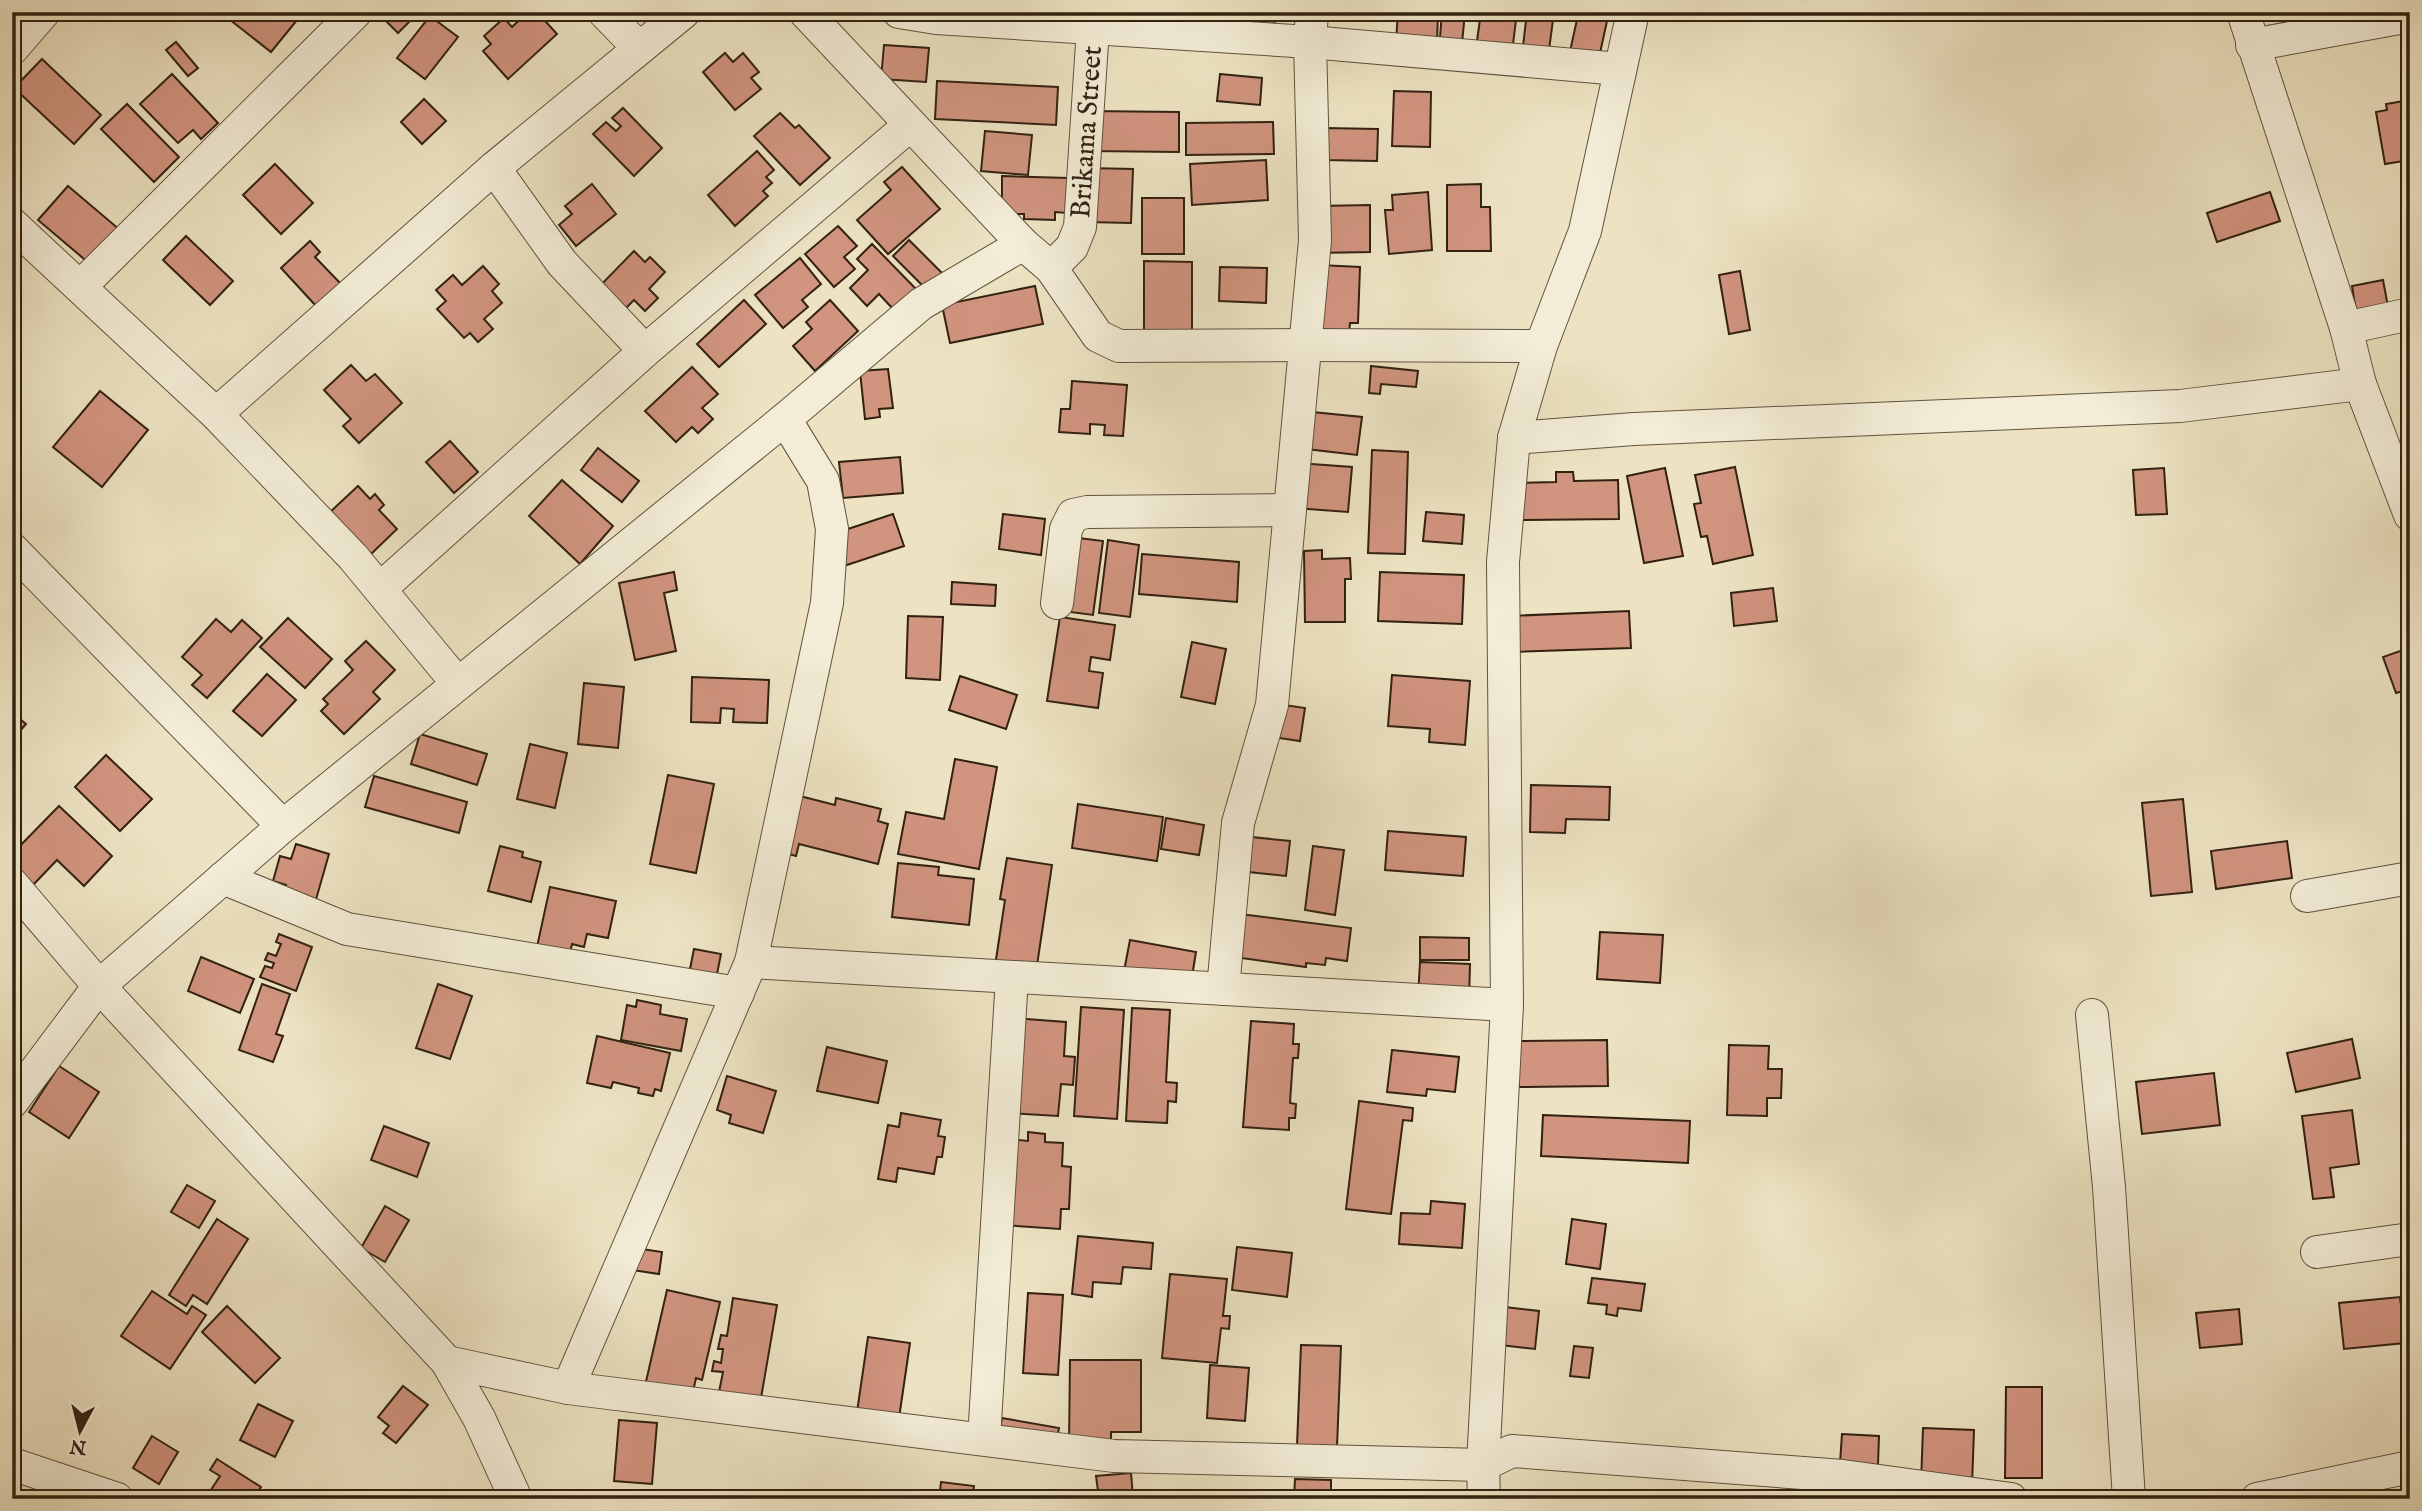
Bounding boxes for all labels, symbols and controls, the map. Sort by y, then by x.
street label: Brikama Street [1064,44,1111,220]
north arrow [46,1396,116,1466]
text: N [68,1433,89,1459]

